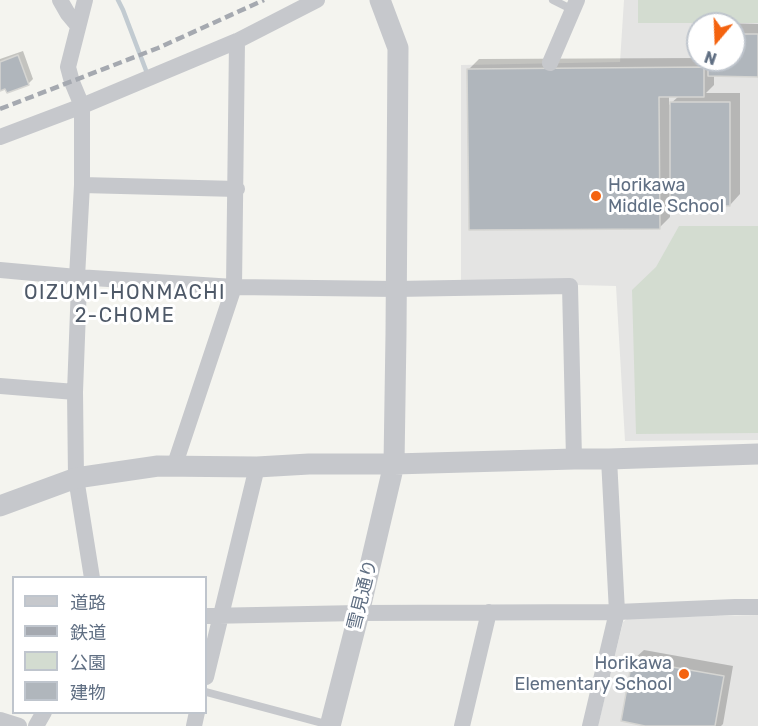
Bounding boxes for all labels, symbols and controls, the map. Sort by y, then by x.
north arrow [686,12,746,72]
text: N [702,47,719,68]
place label: Horikawa Middle School [608,175,724,218]
marker: Horikawa Middle School [589,189,603,203]
district label: OIZUMI-HONMACHI 2-CHOME [24,281,226,328]
street label: 雪見通り [344,557,382,633]
legend [12,576,207,714]
text: 道路 [70,592,106,614]
text: 鉄道 [70,622,106,644]
text: 公園 [70,652,106,674]
place label: Horikawa Elementary School [514,653,672,696]
marker: Horikawa Elementary School [677,667,691,681]
text: 建物 [70,682,106,704]

